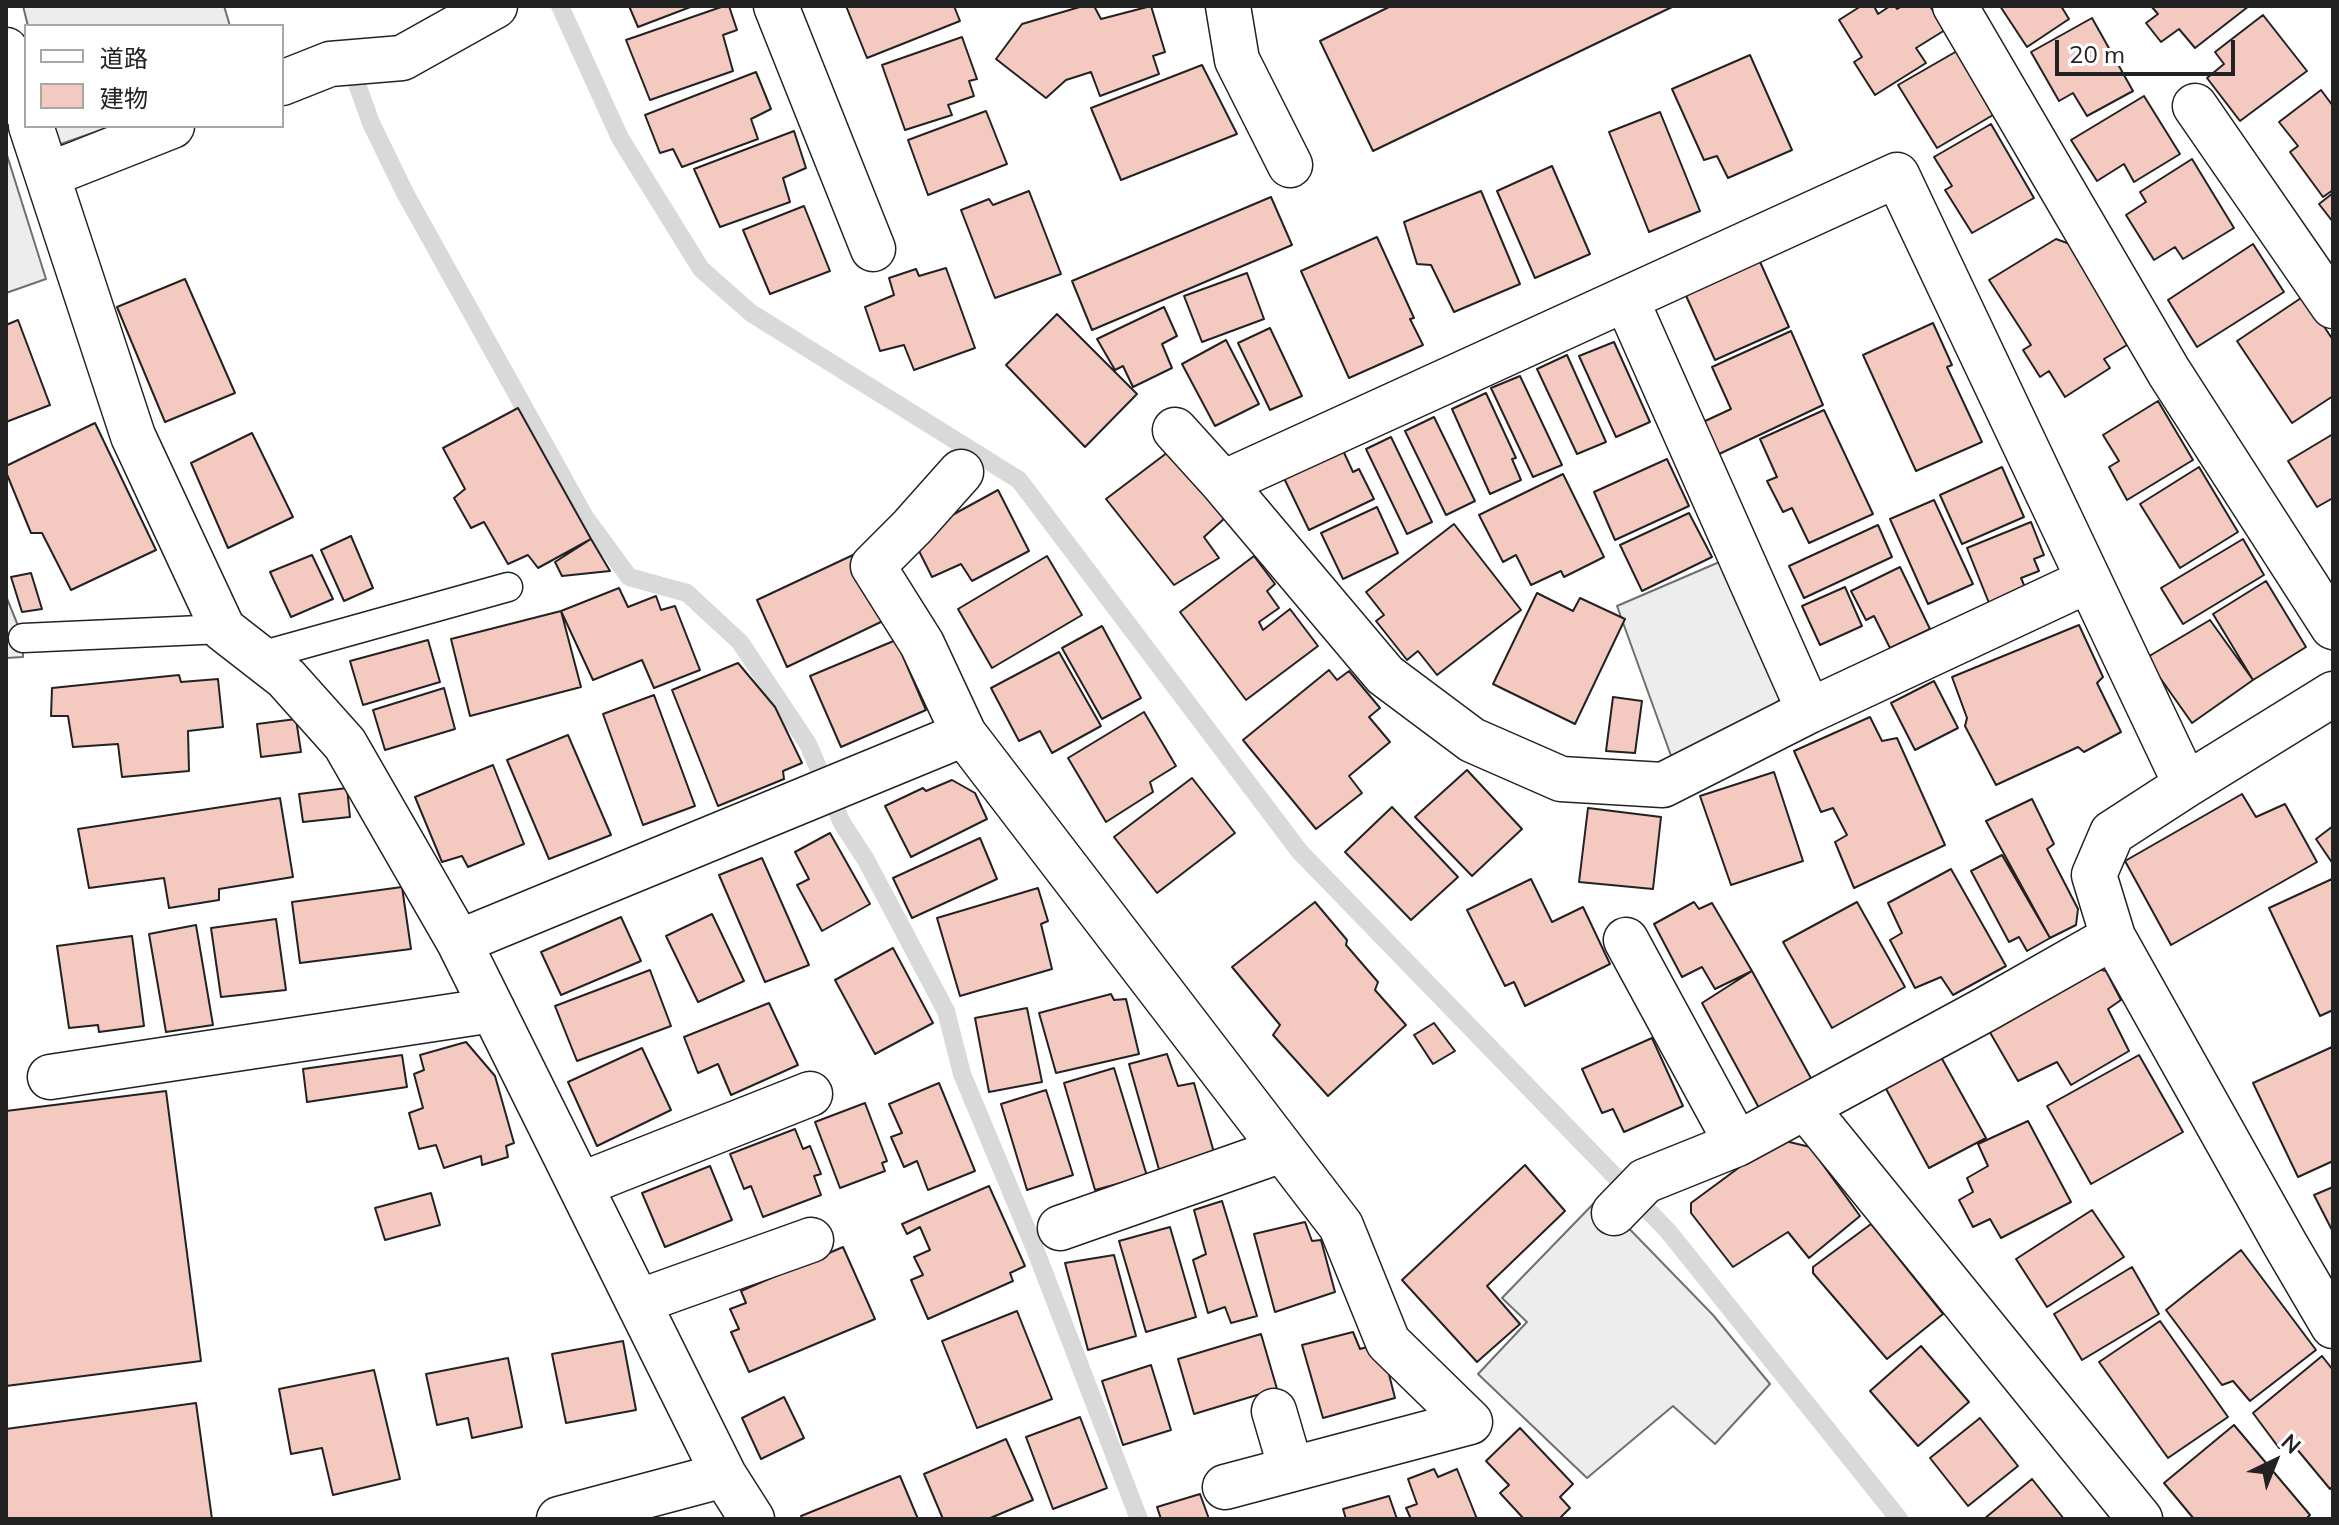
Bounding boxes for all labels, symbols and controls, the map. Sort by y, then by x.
legend [24,24,284,128]
scale bar [2059,24,2239,74]
text: 20 m [2069,39,2125,69]
text: 道路 [100,43,148,73]
text: 建物 [100,83,148,113]
north arrow [2235,1421,2315,1501]
text: N [2276,1428,2307,1459]

